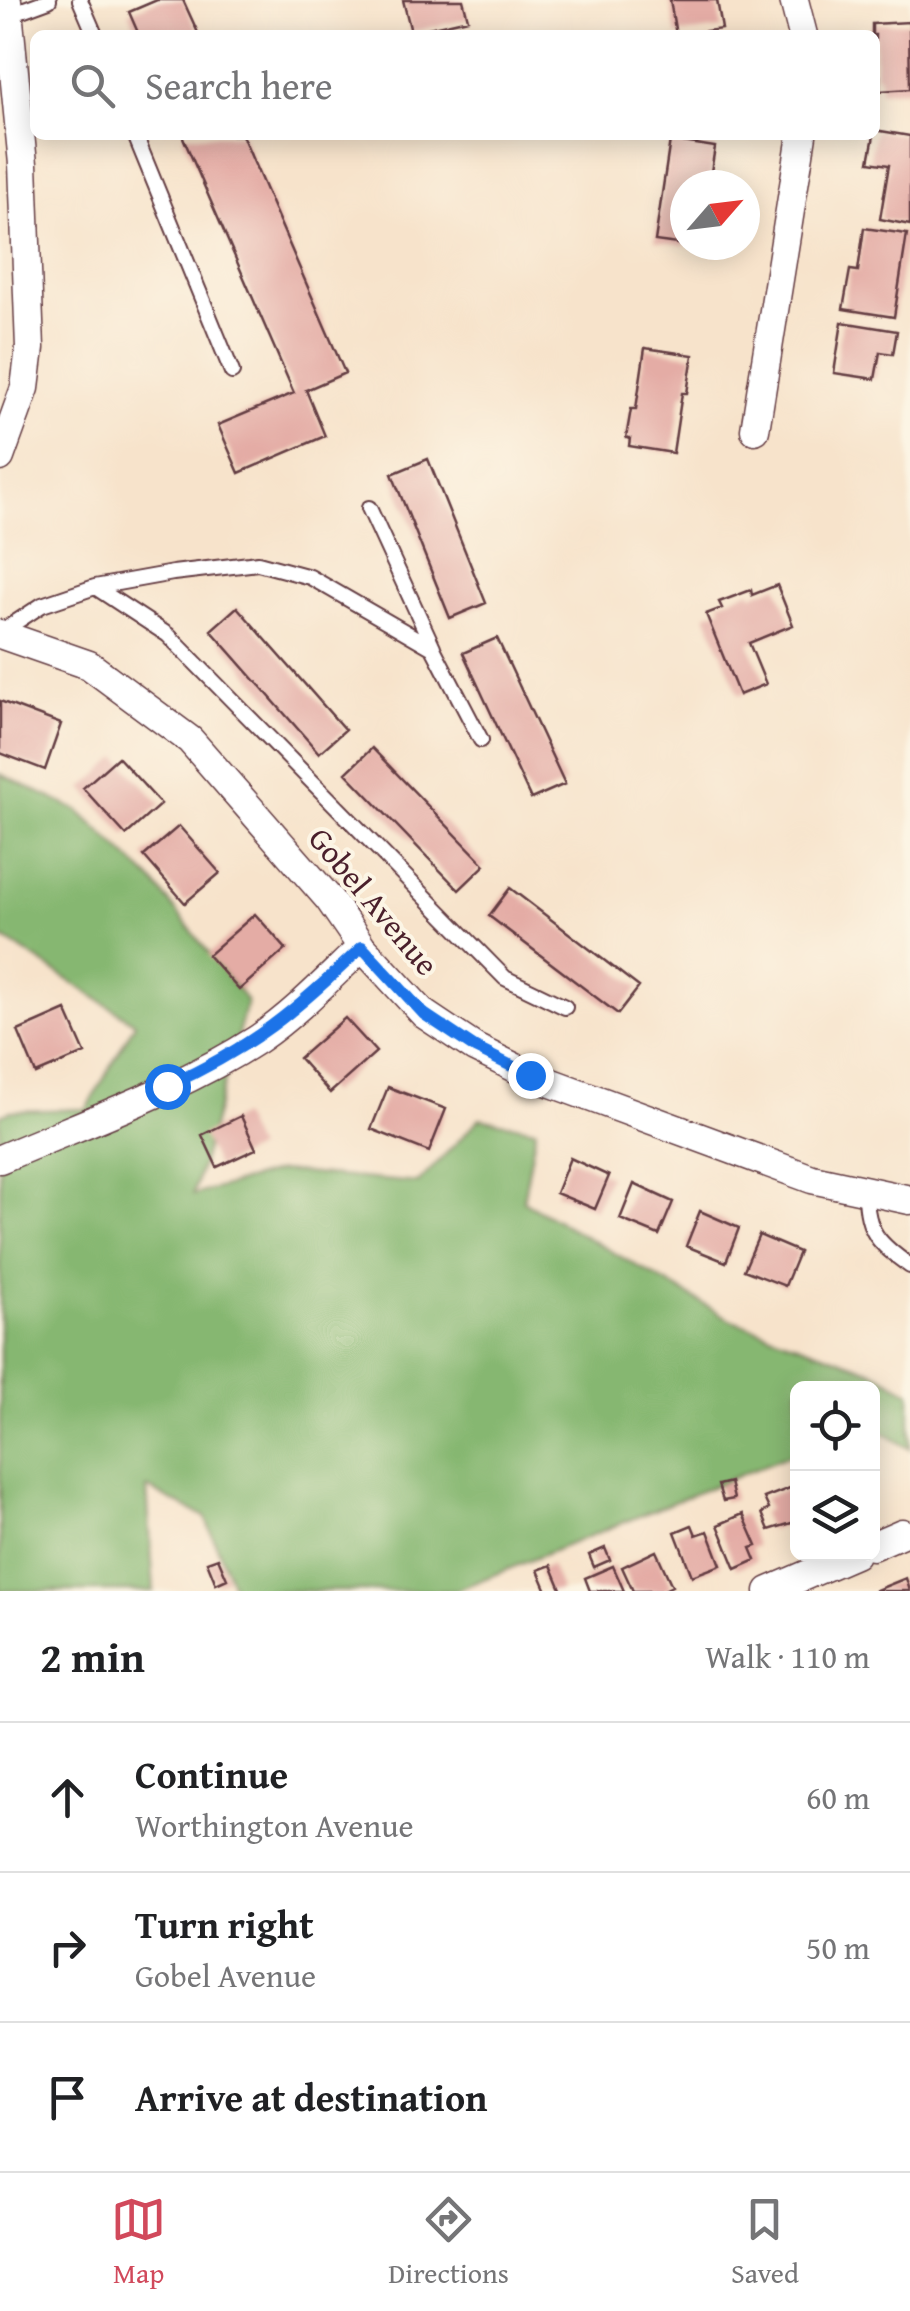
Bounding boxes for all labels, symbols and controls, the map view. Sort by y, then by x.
search box [30,30,880,140]
text: Search here [145,57,333,113]
icon: search [65,58,120,113]
north arrow [670,170,760,260]
street label: Gobel Avenue [298,817,450,985]
route end [508,1053,554,1099]
route start [145,1064,191,1110]
map controls [790,1381,880,1561]
button: locate [790,1381,880,1471]
button: layers [790,1471,880,1561]
text: 2 min [40,1626,145,1687]
text: Walk · 110 m [705,1633,870,1680]
text: Continue [135,1746,288,1802]
icon: ahead [40,1770,95,1825]
text: 60 m [806,1774,870,1821]
text: Worthington Avenue [135,1802,414,1849]
text: Turn right [135,1896,314,1952]
icon: right [40,1920,95,1975]
text: 50 m [806,1924,870,1971]
text: Gobel Avenue [135,1952,316,1999]
text: Arrive at destination [135,2069,488,2125]
icon: arrive [40,2070,95,2125]
tab: Map [111,2192,166,2293]
tab: Directions [388,2192,509,2293]
tab: Saved [731,2192,799,2293]

